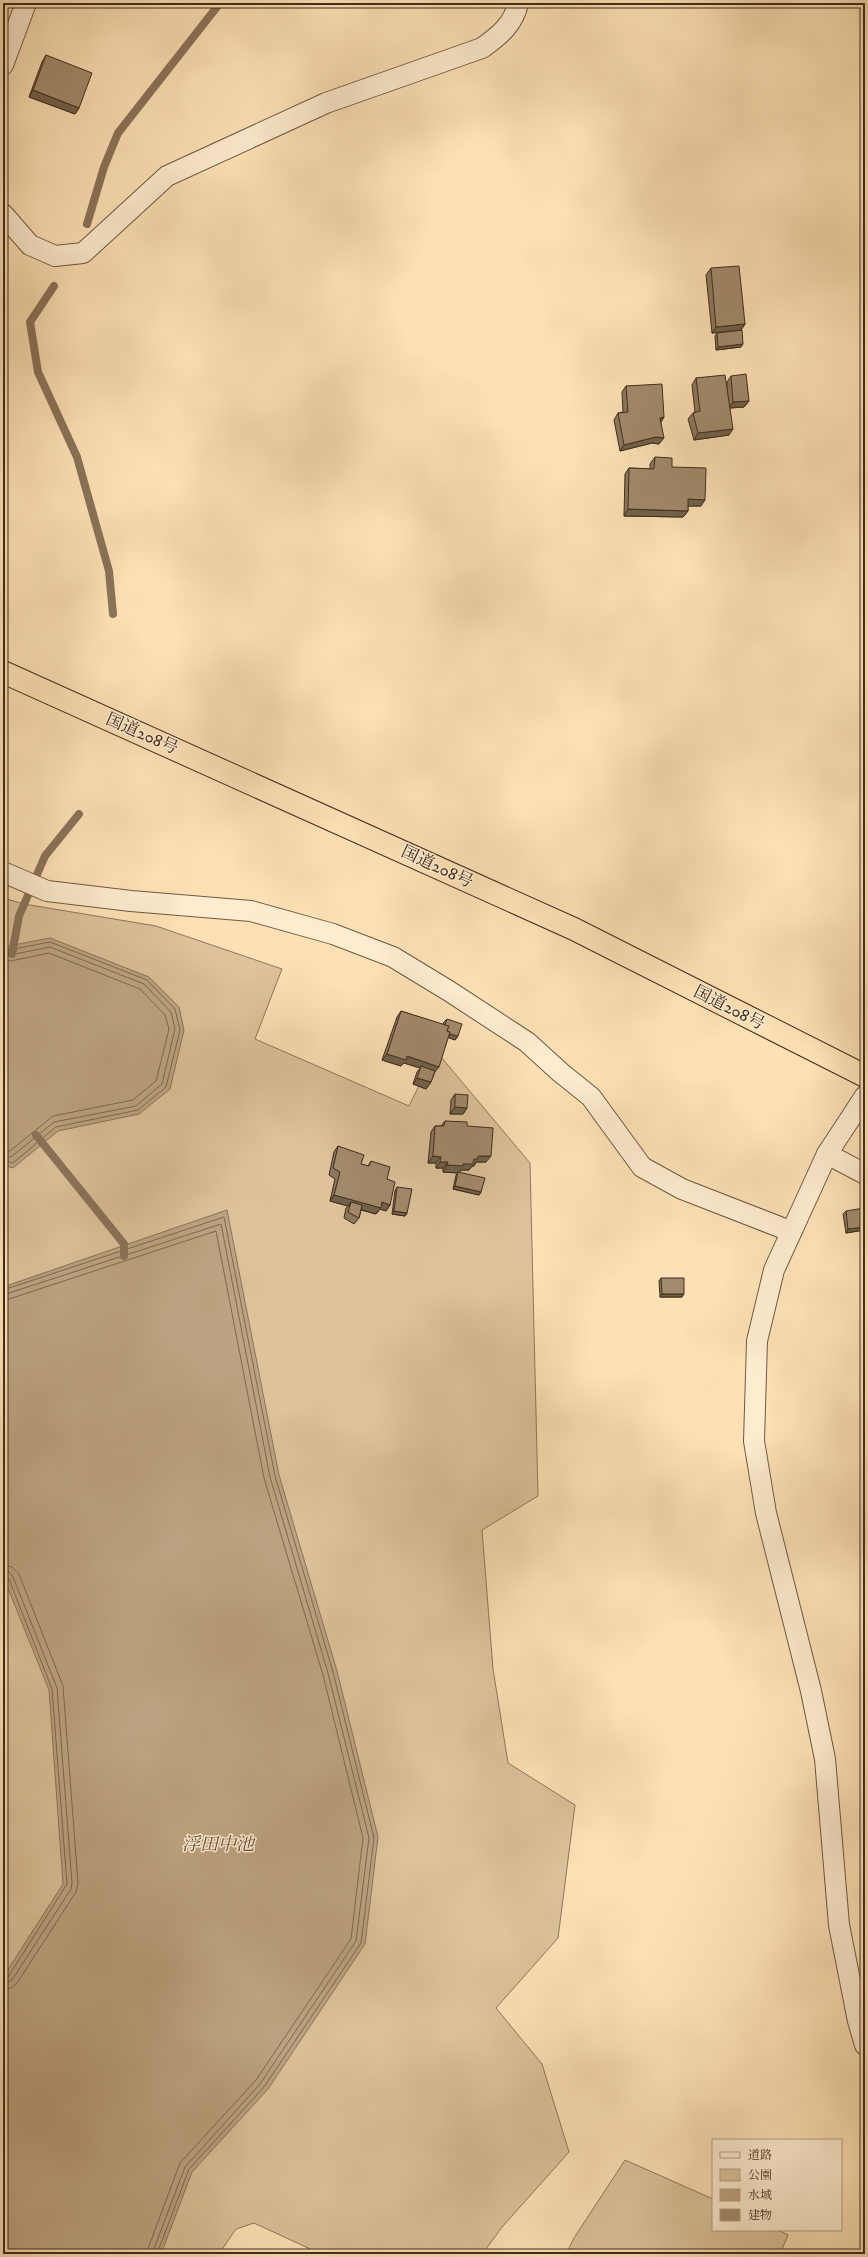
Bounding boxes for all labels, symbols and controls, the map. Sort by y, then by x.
street label: 国道208号 [102,708,182,760]
street label: 国道208号 [397,841,477,893]
street label: 国道208号 [690,981,768,1035]
water label: 浮田中池 [182,1834,256,1856]
legend [712,2139,842,2231]
text: 道路 [748,2148,772,2163]
text: 公園 [748,2168,772,2183]
text: 水域 [748,2188,772,2203]
text: 建物 [748,2208,772,2223]

